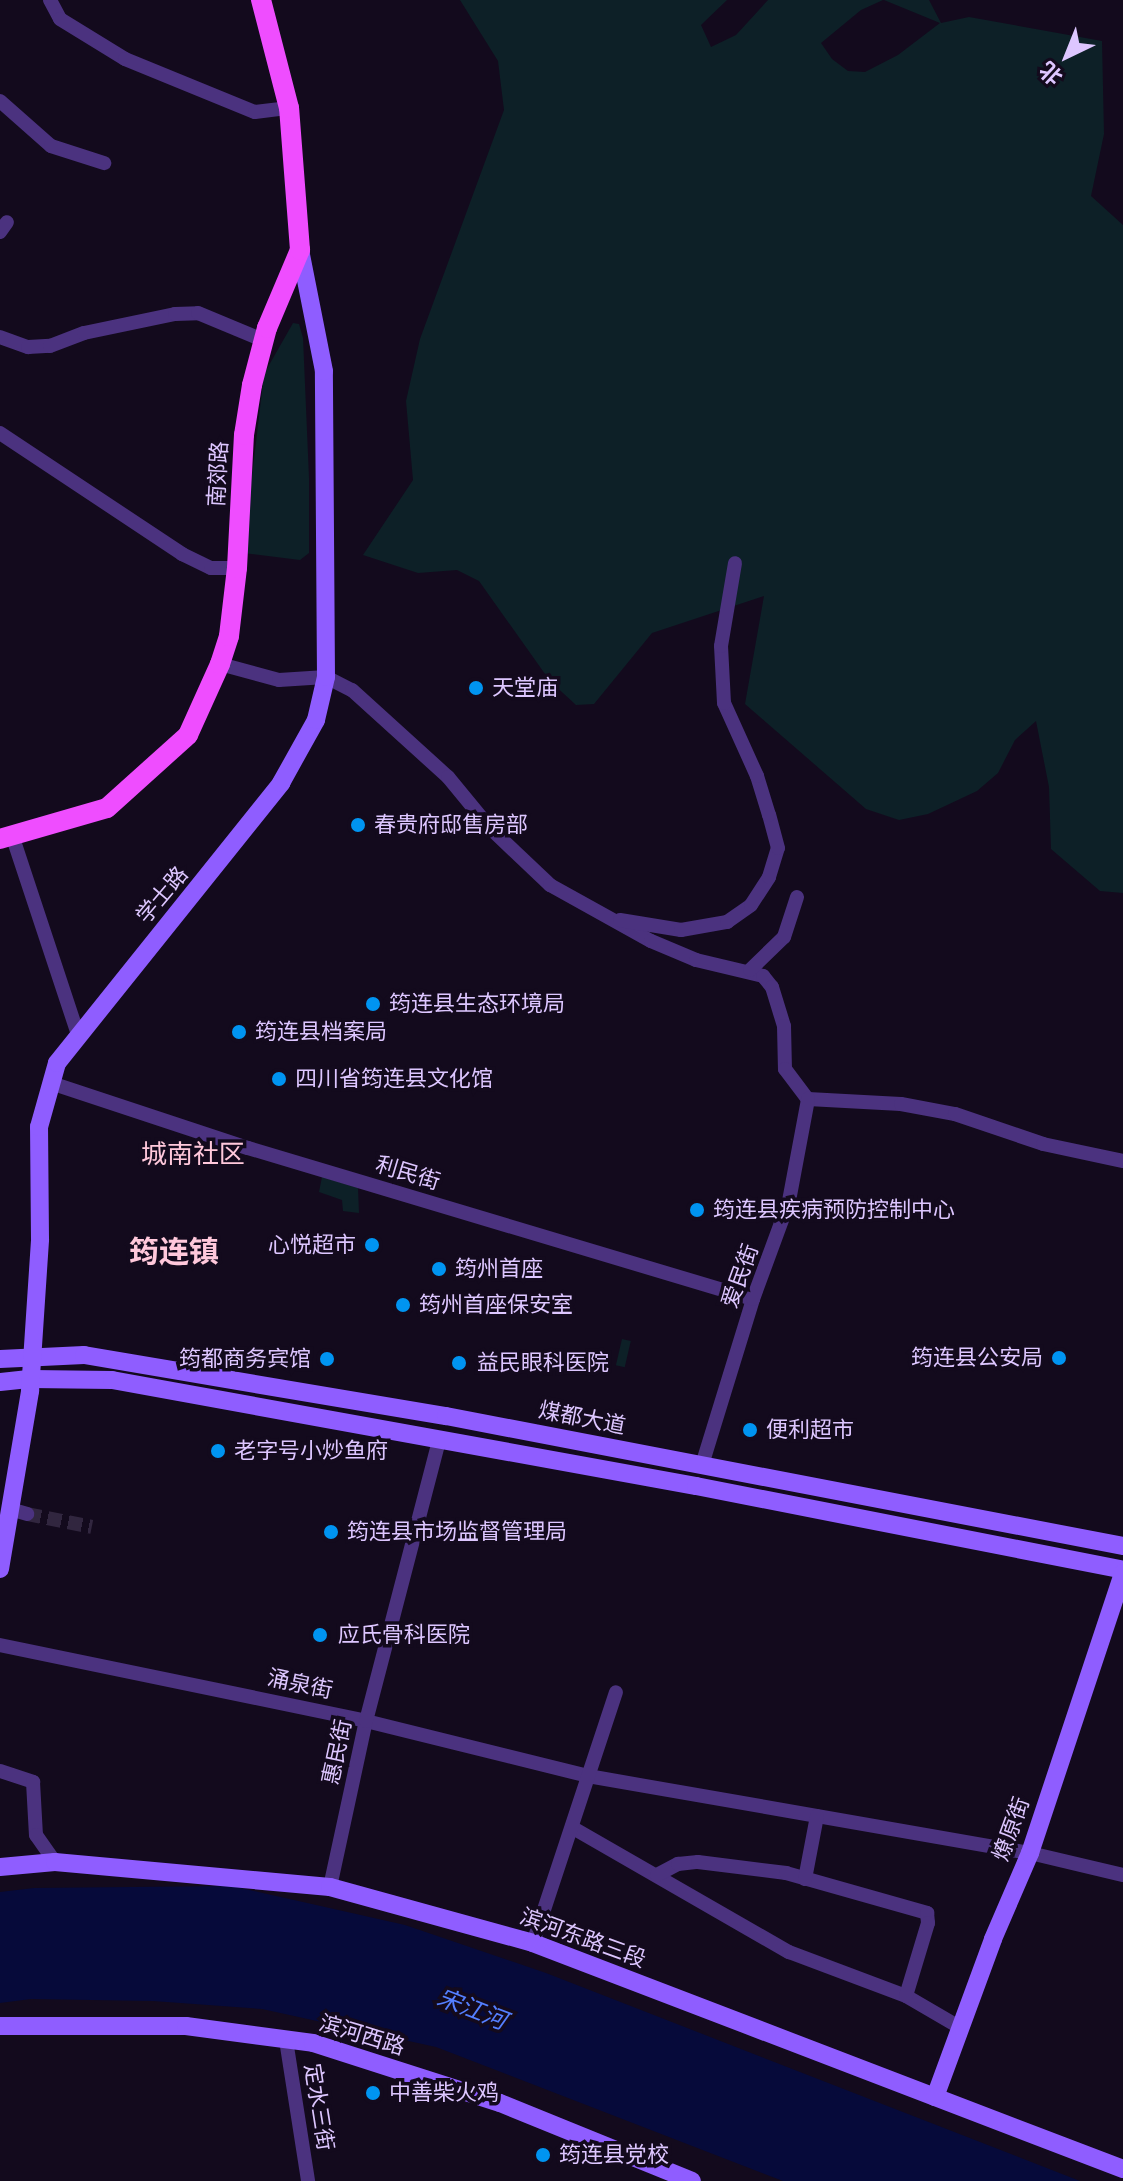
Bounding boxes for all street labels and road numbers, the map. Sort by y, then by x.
street label: 南郊路 [203,440,233,508]
street label: 学士路 [131,861,193,929]
street label: 利民街 [373,1151,443,1195]
street label: 爱民街 [716,1240,764,1312]
street label: 煤都大道 [536,1397,628,1439]
street label: 涌泉街 [265,1664,335,1704]
street label: 惠民街 [317,1717,357,1787]
street label: 燎原街 [987,1793,1035,1865]
street label: 滨河东路三段 [516,1903,650,1973]
street label: 滨河西路 [316,2010,408,2060]
street label: 定水三街 [299,2061,339,2153]

